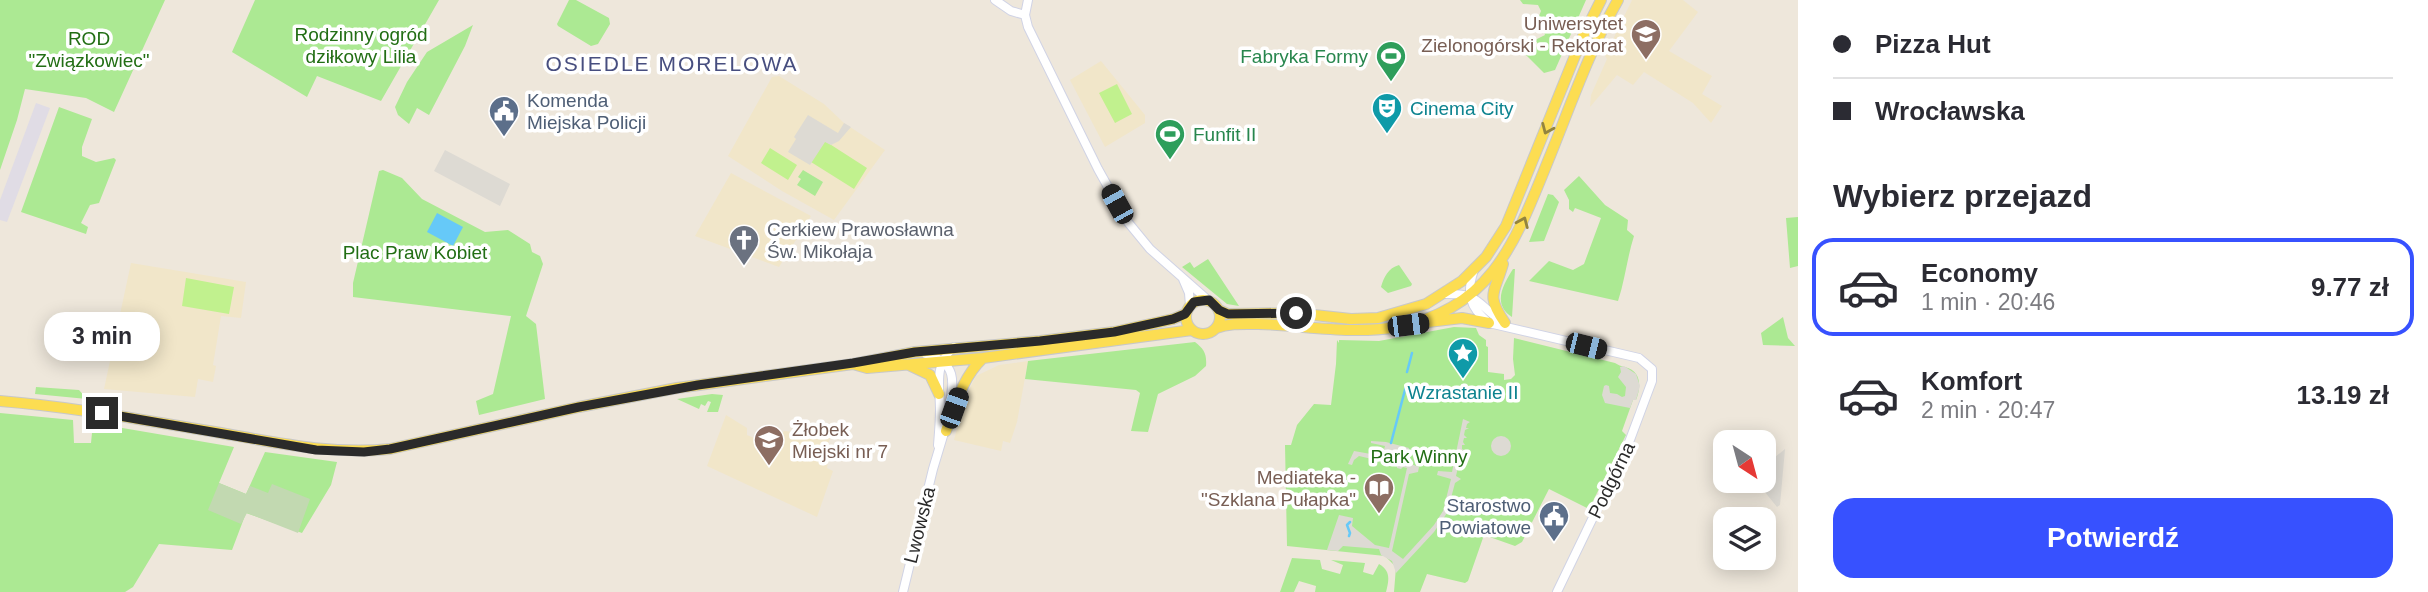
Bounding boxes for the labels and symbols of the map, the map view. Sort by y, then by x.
place label: Uniwersytet Zielonogórski - Rektorat [1421,13,1624,56]
school or university icon: Uniwersytet Zielonogórski - Rektorat [1629,17,1663,61]
park label: Rodzinny ogród dziłkowy Lilia [294,24,428,67]
park label: ROD "Związkowiec" [28,28,150,71]
sports icon: Fabryka Formy [1374,39,1408,83]
place label: Fabryka Formy [1240,46,1368,67]
district label: OSIEDLE MORELOWA [546,52,798,75]
place label: Komenda Miejska Policji [527,90,646,133]
theatre icon: Cinema City [1370,91,1404,135]
public building icon: Komenda Miejska Policji [487,94,521,138]
place label: Cinema City [1410,98,1514,119]
sports icon: Funfit II [1153,117,1187,161]
one-way arrow [1541,122,1555,134]
place label: Funfit II [1193,124,1256,145]
car [1098,181,1137,227]
one-way arrow [1515,217,1529,229]
place label: Cerkiew Prawosławna Św. Mikołaja [767,219,954,262]
church icon: Cerkiew Prawosławna Św. Mikołaja [727,223,761,267]
park label: Plac Praw Kobiet [343,242,488,263]
route start [1280,297,1312,329]
callout: 3 min [44,312,160,360]
car [1386,312,1431,338]
car [1564,331,1609,361]
place icon: Wzrastanie II [1446,336,1480,380]
place label: Wzrastanie II [1408,382,1518,403]
car [937,385,972,431]
route end [86,397,118,429]
place label: Żłobek Miejski nr 7 [792,419,888,462]
school or university icon: Żłobek Miejski nr 7 [752,423,786,467]
north arrow [1713,430,1776,494]
street label: Podgórna [1584,438,1639,522]
park label: Park Winny [1370,446,1468,467]
place label: Mediateka - "Szklana Pułapka" [1201,467,1356,510]
library icon: Mediateka - "Szklana Pułapka" [1362,471,1396,515]
street label: Lwowska [900,484,939,566]
place label: Starostwo Powiatowe [1439,495,1531,538]
public building icon: Starostwo Powiatowe [1537,499,1571,543]

